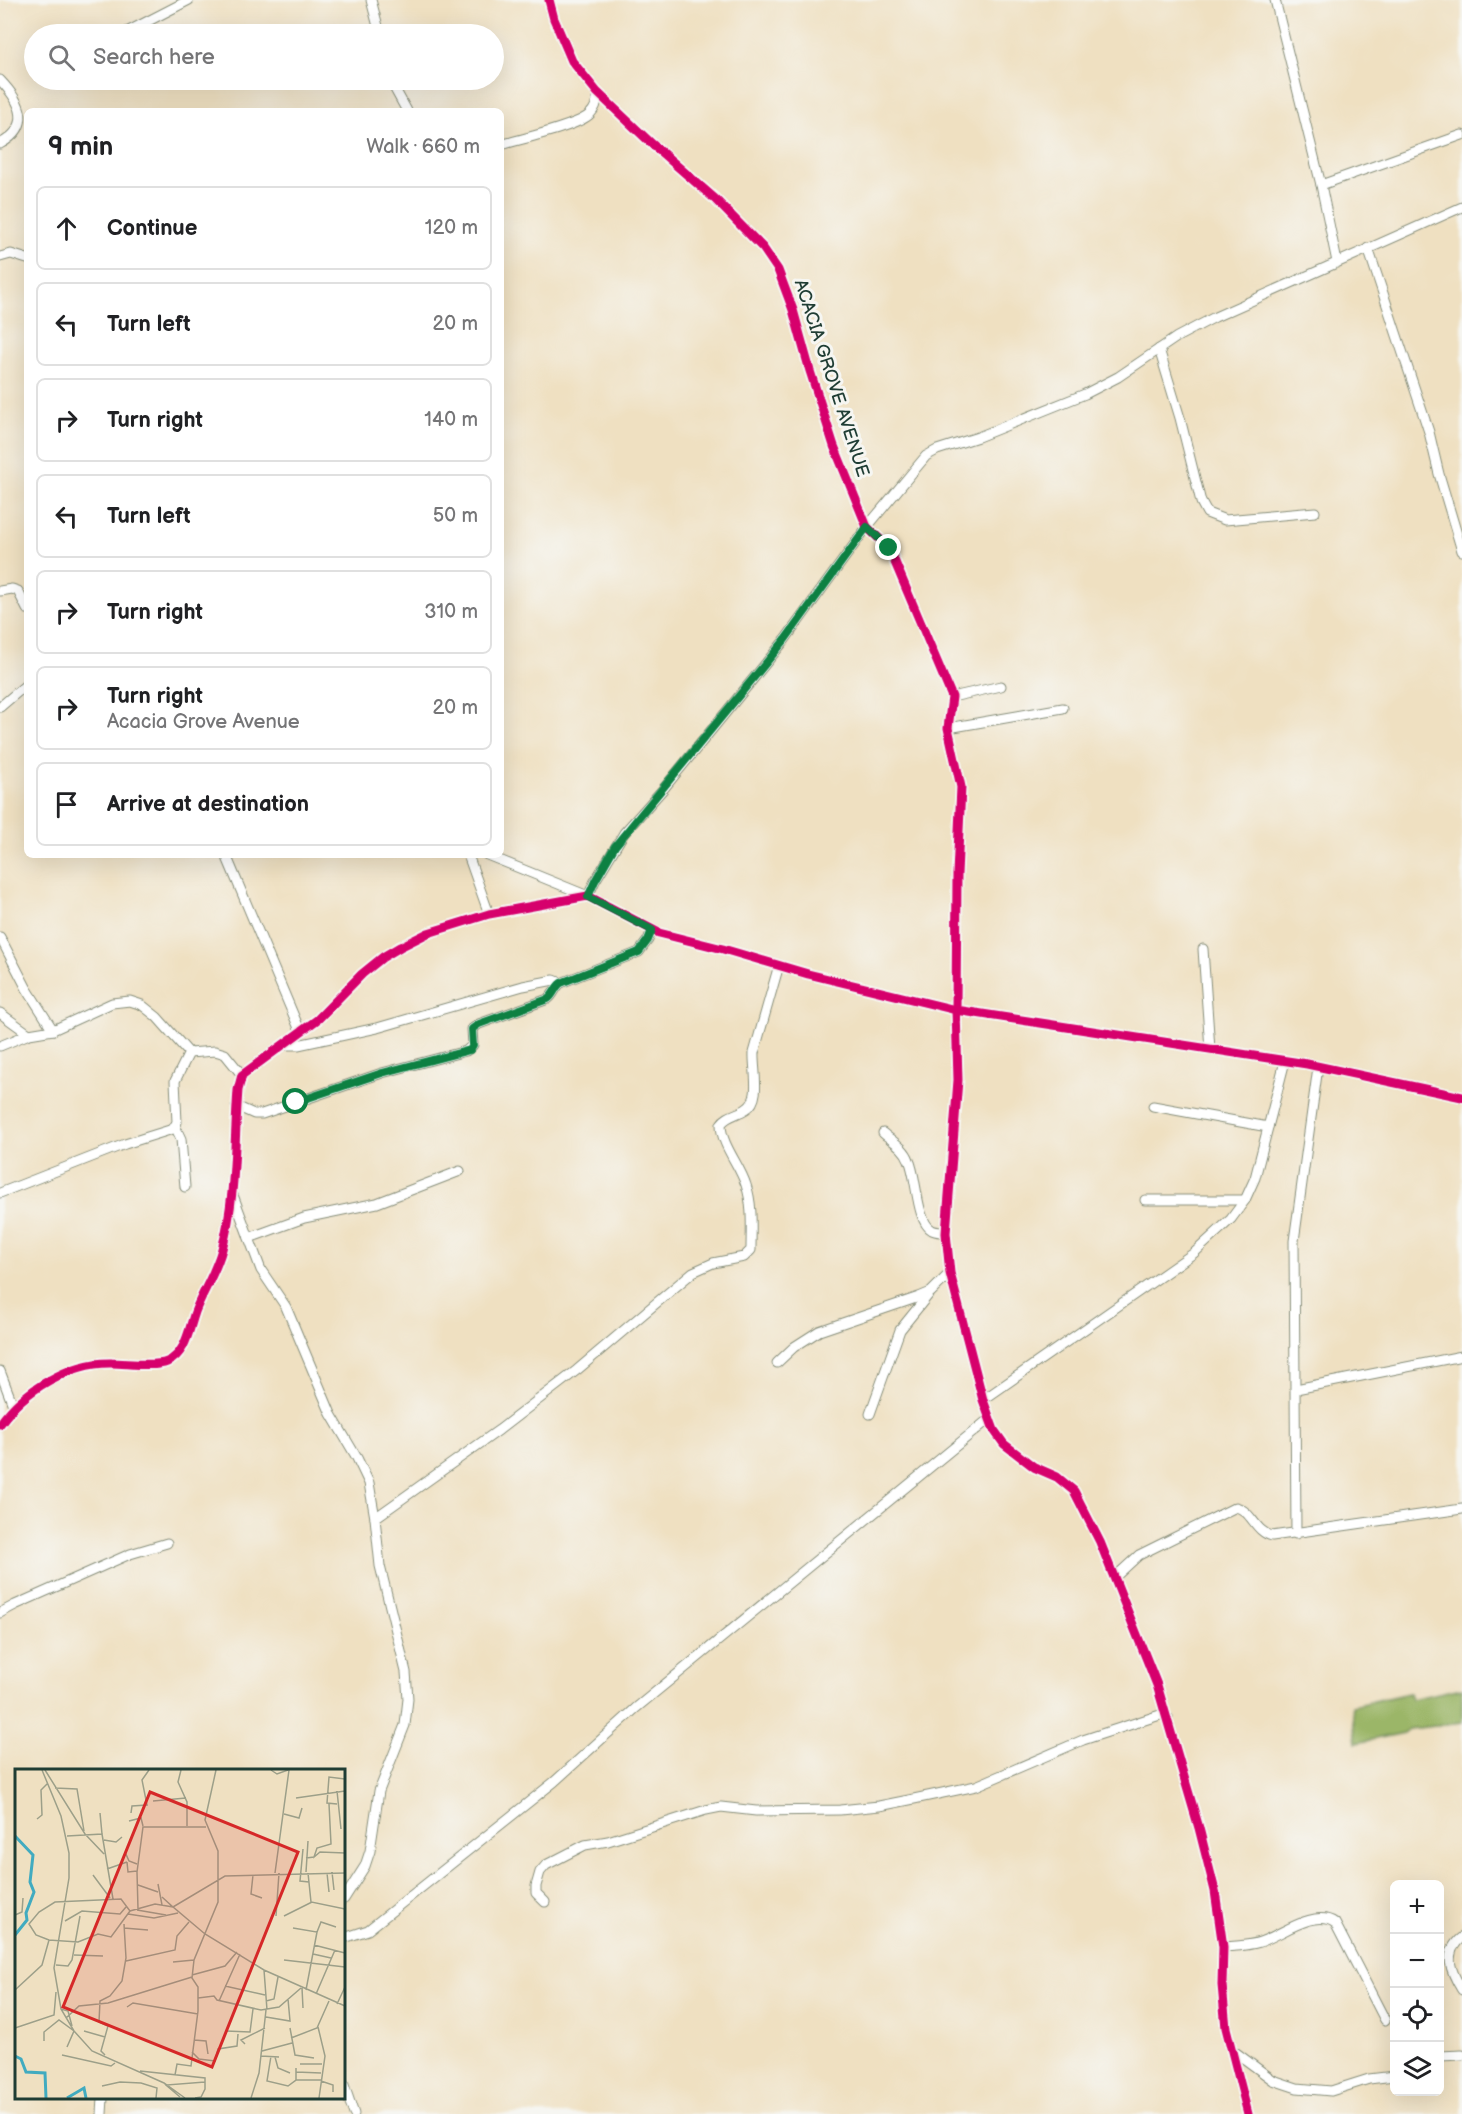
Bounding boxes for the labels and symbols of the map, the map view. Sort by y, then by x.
street label: ACACIA GROVE AVENUE [790,277,873,480]
route end [875,534,901,560]
route start [282,1088,308,1114]
inset map [15,1769,345,2099]

